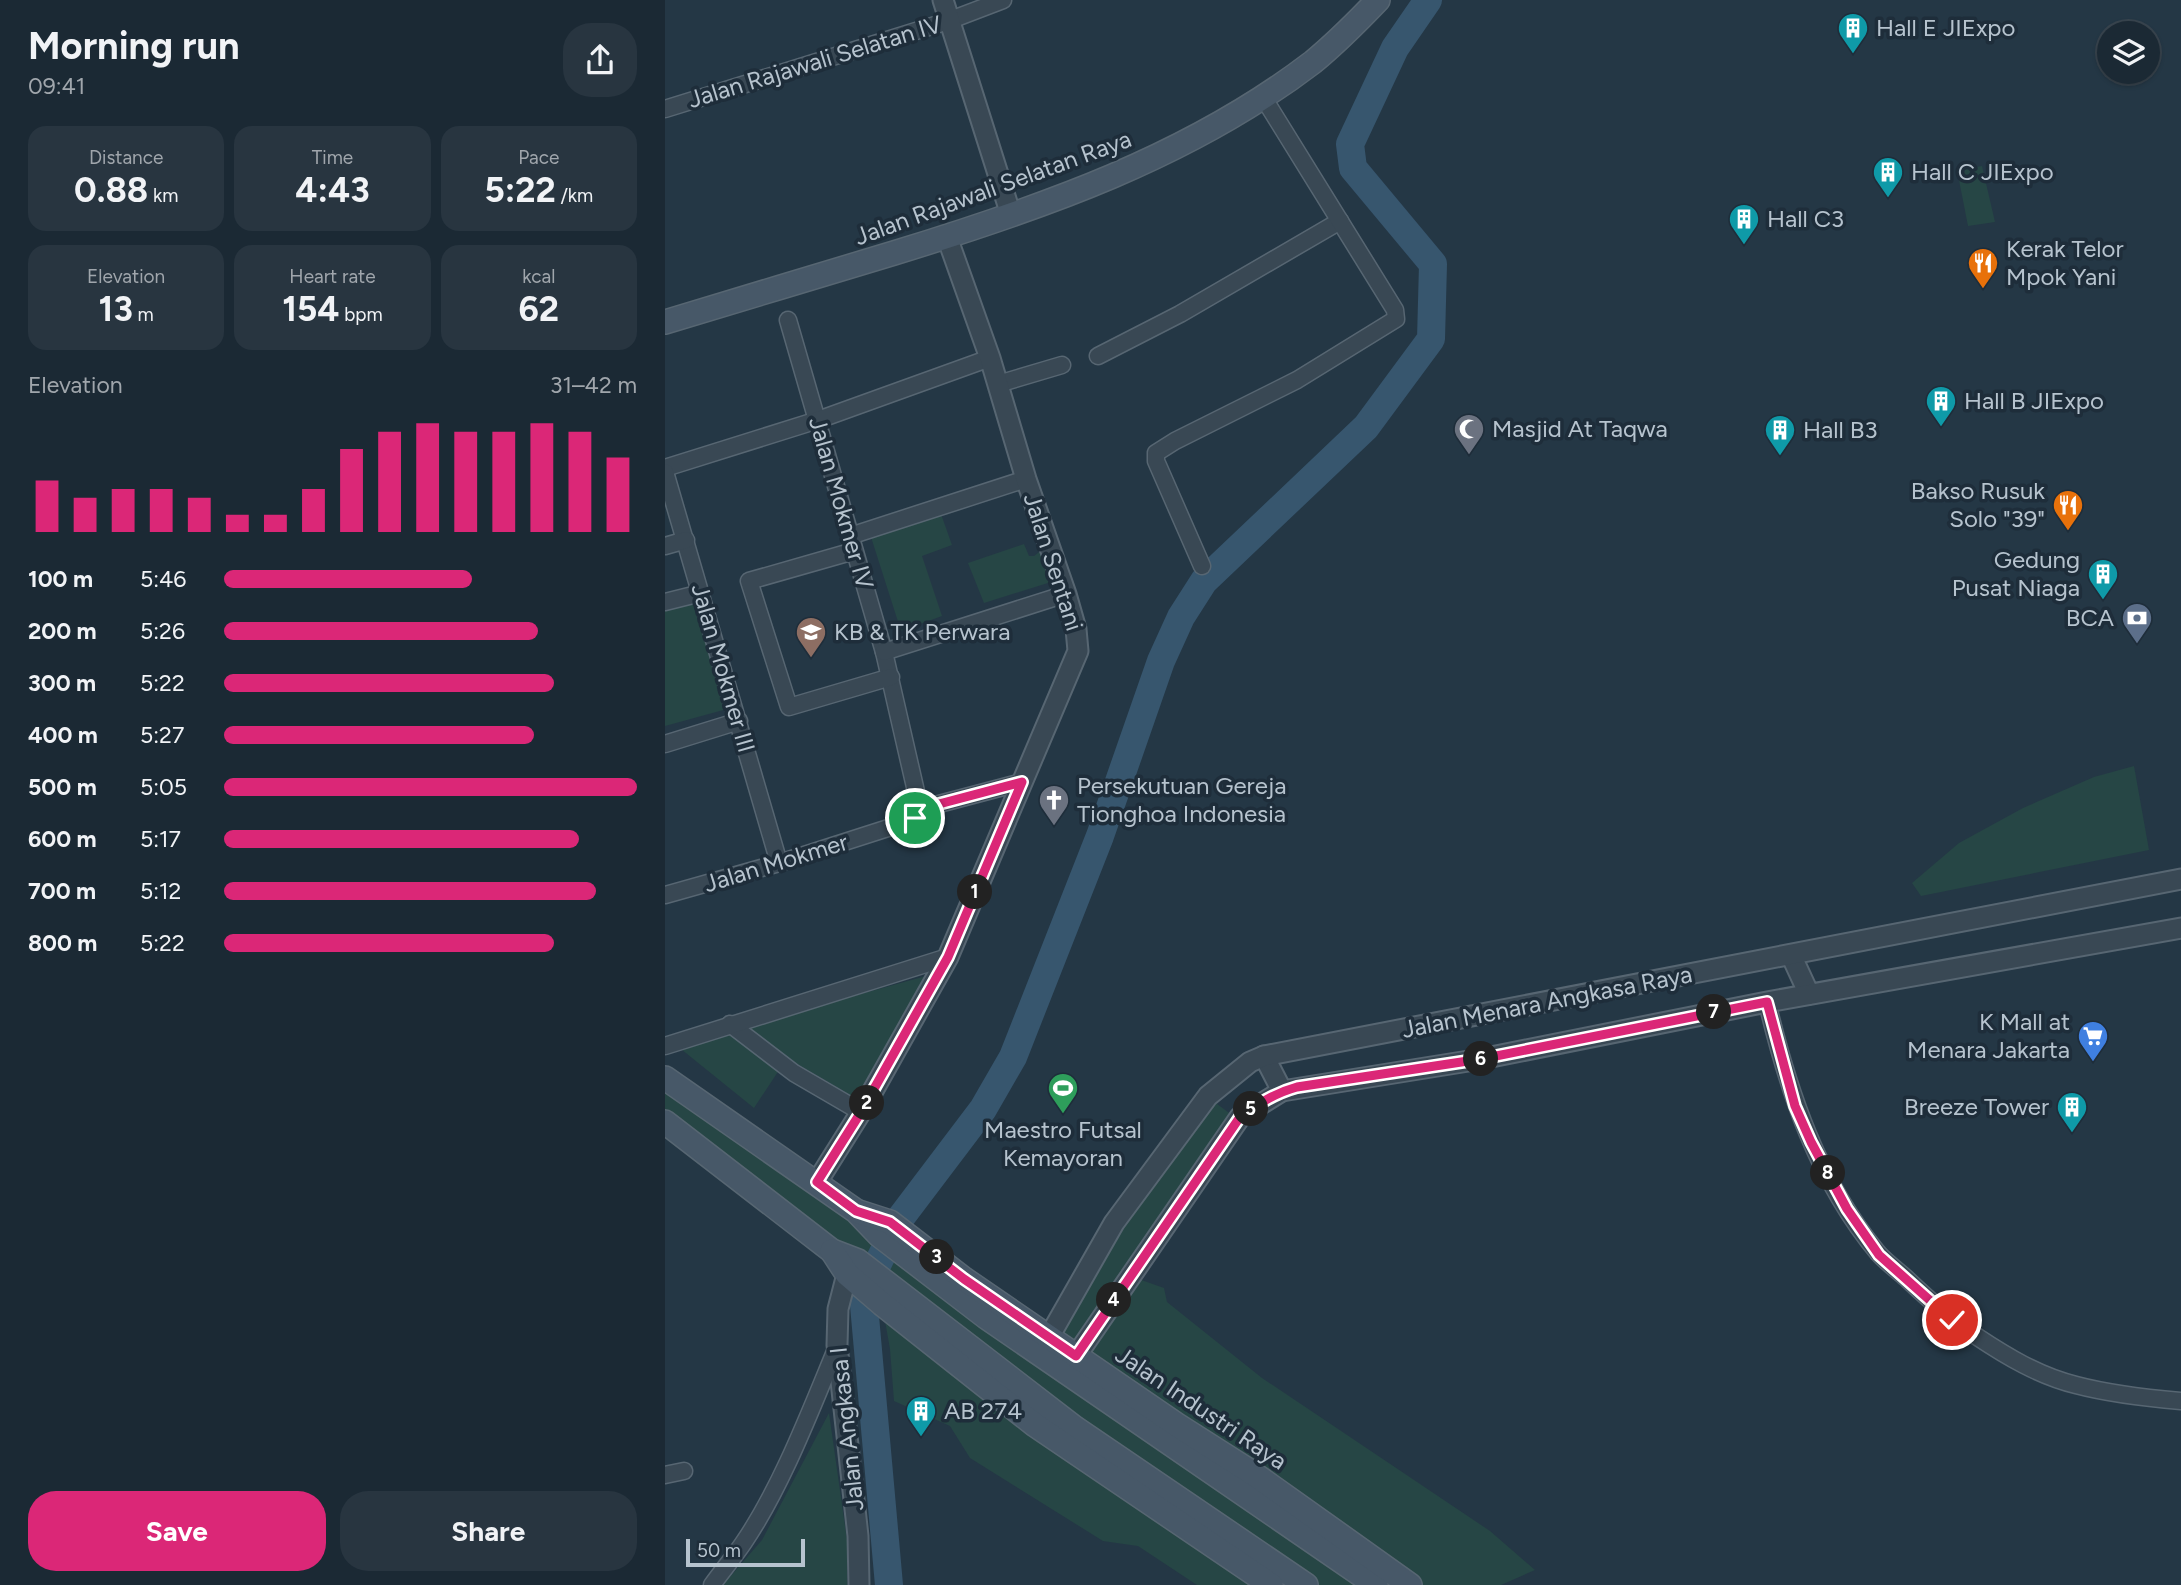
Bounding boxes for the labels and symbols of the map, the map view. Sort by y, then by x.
street label: Jalan Rajawali Selatan IV [684,9,946,114]
building icon: Hall E JIExpo [1836,11,1870,55]
place label: Hall E JIExpo [1876,13,2015,42]
street label: Jalan Rajawali Selatan Raya [850,124,1135,251]
building icon: Hall C JIExpo [1871,155,1905,199]
place label: Hall C JIExpo [1911,157,2054,186]
building icon: Hall C3 [1727,202,1761,246]
place label: Hall C3 [1767,204,1844,233]
place label: Kerak Telor Mpok Yani [2006,234,2124,291]
restaurant icon: Kerak Telor Mpok Yani [1966,246,2000,290]
building icon: Hall B JIExpo [1924,384,1958,428]
place label: Hall B JIExpo [1964,386,2104,415]
mosque icon: Masjid At Taqwa [1452,412,1486,456]
street label: Jalan Mokmer IV [803,413,880,593]
building icon: Hall B3 [1763,413,1797,457]
place label: Masjid At Taqwa [1492,414,1668,443]
place label: Hall B3 [1803,415,1877,444]
place label: Bakso Rusuk Solo "39" [1911,476,2045,533]
restaurant icon: Bakso Rusuk Solo "39" [2051,488,2085,532]
street label: Jalan Sentani [1018,489,1089,634]
place label: Gedung Pusat Niaga [1952,545,2080,602]
building icon: Gedung Pusat Niaga [2086,557,2120,601]
street label: Jalan Mokmer III [686,580,761,756]
bank icon: BCA [2120,601,2154,645]
place label: BCA [2066,603,2115,632]
school or university icon: KB & TK Perwara [794,615,828,659]
place label: KB & TK Perwara [834,617,1010,646]
place label: Persekutuan Gereja Tionghoa Indonesia [1077,771,1286,828]
church icon: Persekutuan Gereja Tionghoa Indonesia [1037,783,1071,827]
pin [885,788,945,848]
street label: Jalan Mokmer [700,827,851,898]
pin: 1 [957,874,993,910]
street label: Jalan Menara Angkasa Raya [1399,959,1695,1044]
pin: 7 [1697,995,1731,1030]
place label: K Mall at Menara Jakarta [1907,1007,2070,1064]
supermarket icon: K Mall at Menara Jakarta [2076,1019,2110,1063]
pin: 6 [1463,1042,1499,1076]
sports icon: Maestro Futsal Kemayoran [1046,1071,1080,1115]
pin: 2 [849,1086,885,1120]
building icon: Breeze Tower [2055,1090,2089,1134]
pin: 5 [1233,1092,1269,1126]
place label: Breeze Tower [1904,1092,2049,1121]
place label: Maestro Futsal Kemayoran [984,1115,1142,1172]
pin: 8 [1811,1156,1845,1190]
pin: 3 [919,1240,955,1274]
pin: 4 [1097,1282,1131,1318]
pin [1922,1290,1982,1350]
street label: Jalan Industri Raya [1110,1340,1292,1476]
street label: Jalan Angkasa I [823,1346,870,1512]
building icon: AB 274 [904,1394,938,1438]
place label: AB 274 [944,1396,1022,1425]
scale bar [686,1536,805,1568]

